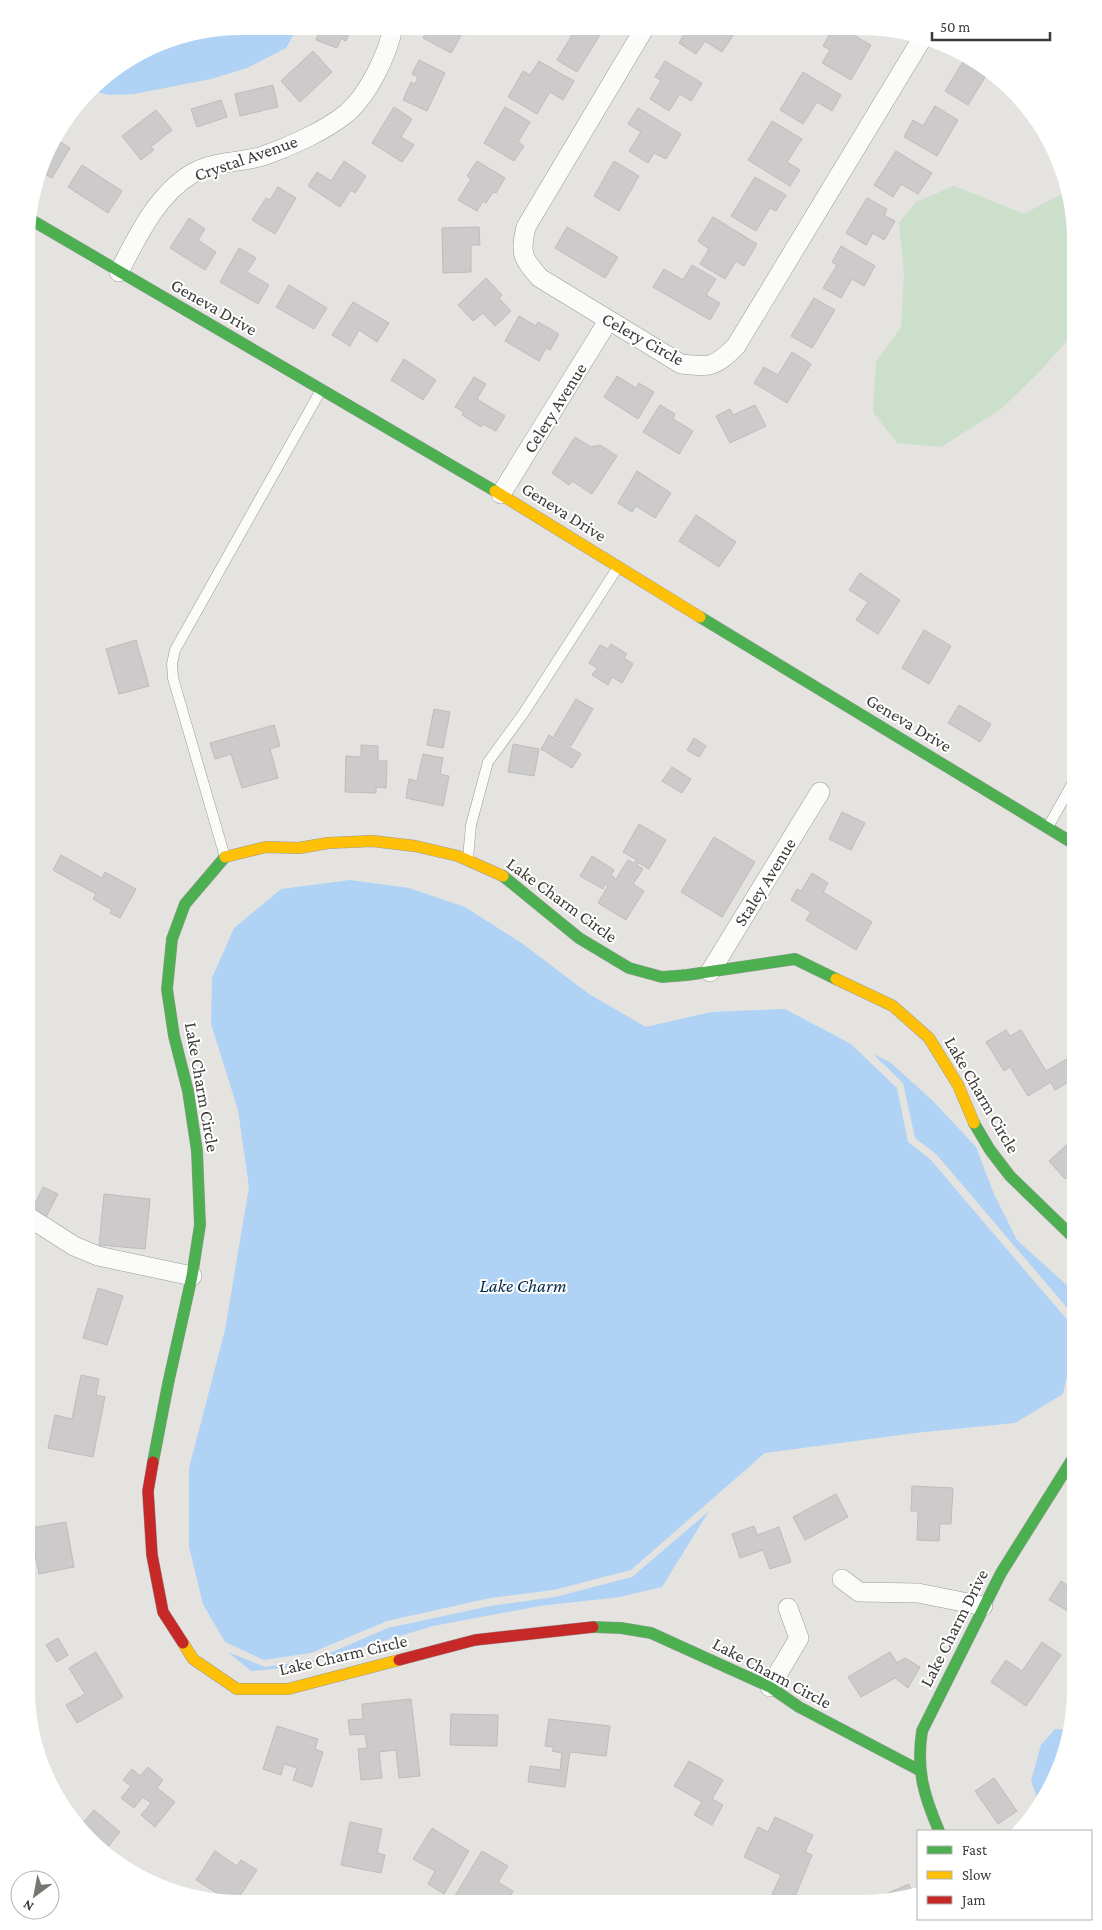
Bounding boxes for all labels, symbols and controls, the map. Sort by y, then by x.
scale bar [932,10,1050,42]
text: 50 m [940,19,970,35]
street label: Crystal Avenue [192,131,300,185]
street label: Geneva Drive [167,274,261,340]
street label: Celery Circle [599,308,688,370]
street label: Celery Avenue [519,359,591,457]
street label: Geneva Drive [518,478,610,546]
street label: Geneva Drive [863,690,955,756]
street label: Staley Avenue [730,834,800,930]
street label: Lake Charm Circle [503,853,621,947]
street label: Lake Charm Circle [181,1021,223,1153]
street label: Lake Charm Circle [941,1033,1024,1157]
water label: Lake Charm [479,1275,567,1296]
street label: Lake Charm Drive [916,1566,992,1690]
street label: Lake Charm Circle [277,1630,409,1680]
street label: Lake Charm Circle [709,1633,835,1713]
legend [917,1830,1092,1920]
text: Fast [962,1842,988,1858]
text: Slow [962,1867,992,1883]
north arrow [10,1870,60,1920]
text: Jam [960,1892,985,1909]
text: N [19,1896,36,1915]

